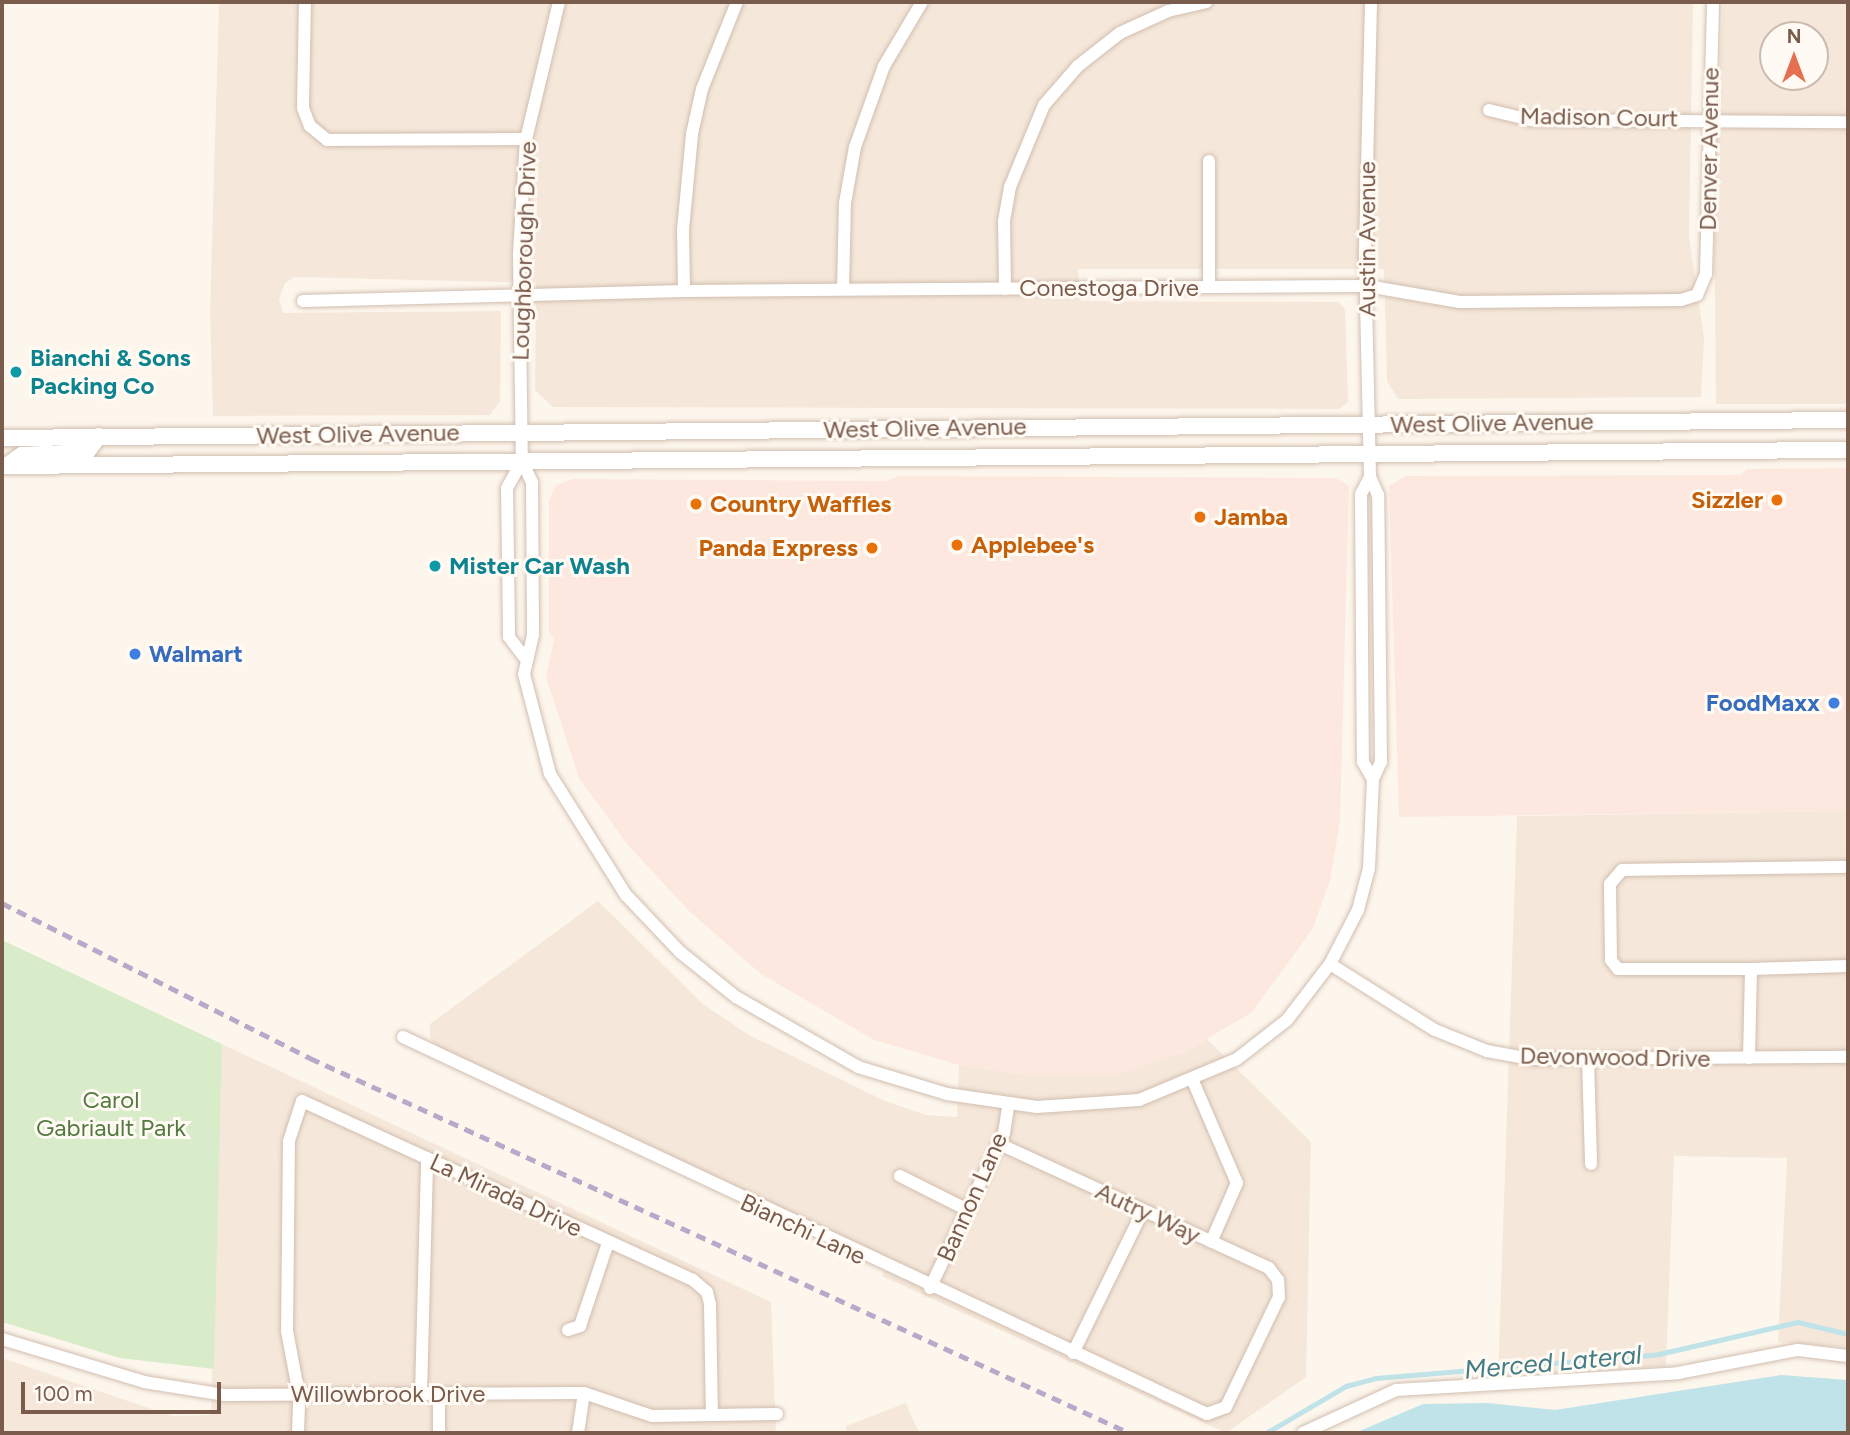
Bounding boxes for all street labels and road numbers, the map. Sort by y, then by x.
street label: Denver Avenue [1693,67,1725,231]
street label: Madison Court [1520,101,1678,133]
street label: Loughborough Drive [506,141,542,361]
street label: Austin Avenue [1353,161,1381,317]
street label: Conestoga Drive [1019,274,1199,302]
street label: West Olive Avenue [1390,407,1594,439]
street label: West Olive Avenue [823,412,1027,444]
street label: West Olive Avenue [256,418,460,450]
street label: Devonwood Drive [1520,1041,1710,1073]
street label: Bannon Lane [931,1128,1013,1266]
street label: La Mirada Drive [425,1147,587,1243]
street label: Autry Way [1091,1176,1205,1250]
street label: Bianchi Lane [736,1187,870,1271]
street label: Willowbrook Drive [291,1380,485,1408]

